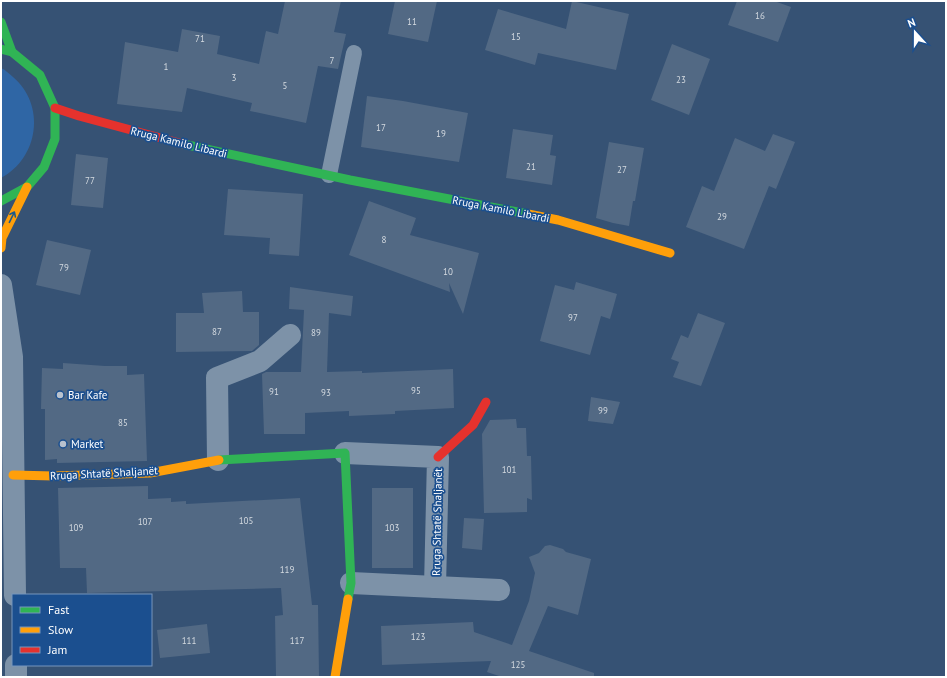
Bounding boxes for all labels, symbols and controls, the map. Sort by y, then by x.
house number: 16 [755,10,765,21]
north arrow [895,12,935,52]
text: N [906,15,917,30]
house number: 11 [407,16,417,27]
house number: 15 [511,31,521,42]
house number: 71 [195,33,205,44]
house number: 7 [330,55,335,66]
house number: 1 [164,61,169,72]
house number: 3 [232,72,237,83]
house number: 23 [676,74,686,85]
house number: 5 [283,80,288,91]
house number: 17 [376,122,386,133]
street label: Rruga Kamilo Libardi [129,123,229,161]
house number: 19 [436,128,446,139]
house number: 21 [526,161,536,172]
house number: 27 [617,164,627,175]
house number: 77 [85,175,95,186]
street label: Rruga Kamilo Libardi [451,193,551,225]
one-way arrow [9,211,16,223]
house number: 29 [717,211,727,222]
house number: 8 [382,234,387,245]
house number: 79 [59,262,69,273]
house number: 10 [443,266,453,277]
house number: 97 [568,312,578,323]
house number: 87 [212,326,222,337]
house number: 89 [311,327,321,338]
house number: 95 [411,385,421,396]
house number: 91 [269,386,279,397]
house number: 93 [321,387,331,398]
place label: Bar Kafe [68,388,108,402]
marker: Bar Kafe [55,390,65,400]
house number: 99 [598,405,608,416]
house number: 85 [118,417,128,428]
place label: Market [71,437,104,451]
marker: Market [58,439,68,449]
street label: Rruga Shtatë Shaljanët [50,463,158,483]
house number: 101 [502,464,516,475]
street label: Rruga Shtatë Shaljanët [429,468,445,576]
house number: 105 [239,515,253,526]
house number: 107 [138,516,152,527]
house number: 109 [69,522,83,533]
house number: 103 [385,522,399,533]
house number: 119 [280,564,294,575]
legend [12,594,152,666]
text: Fast [48,602,69,617]
text: Slow [48,622,73,637]
house number: 123 [411,631,425,642]
house number: 111 [182,635,196,646]
house number: 117 [290,635,304,646]
text: Jam [47,642,67,657]
house number: 125 [511,659,525,670]

